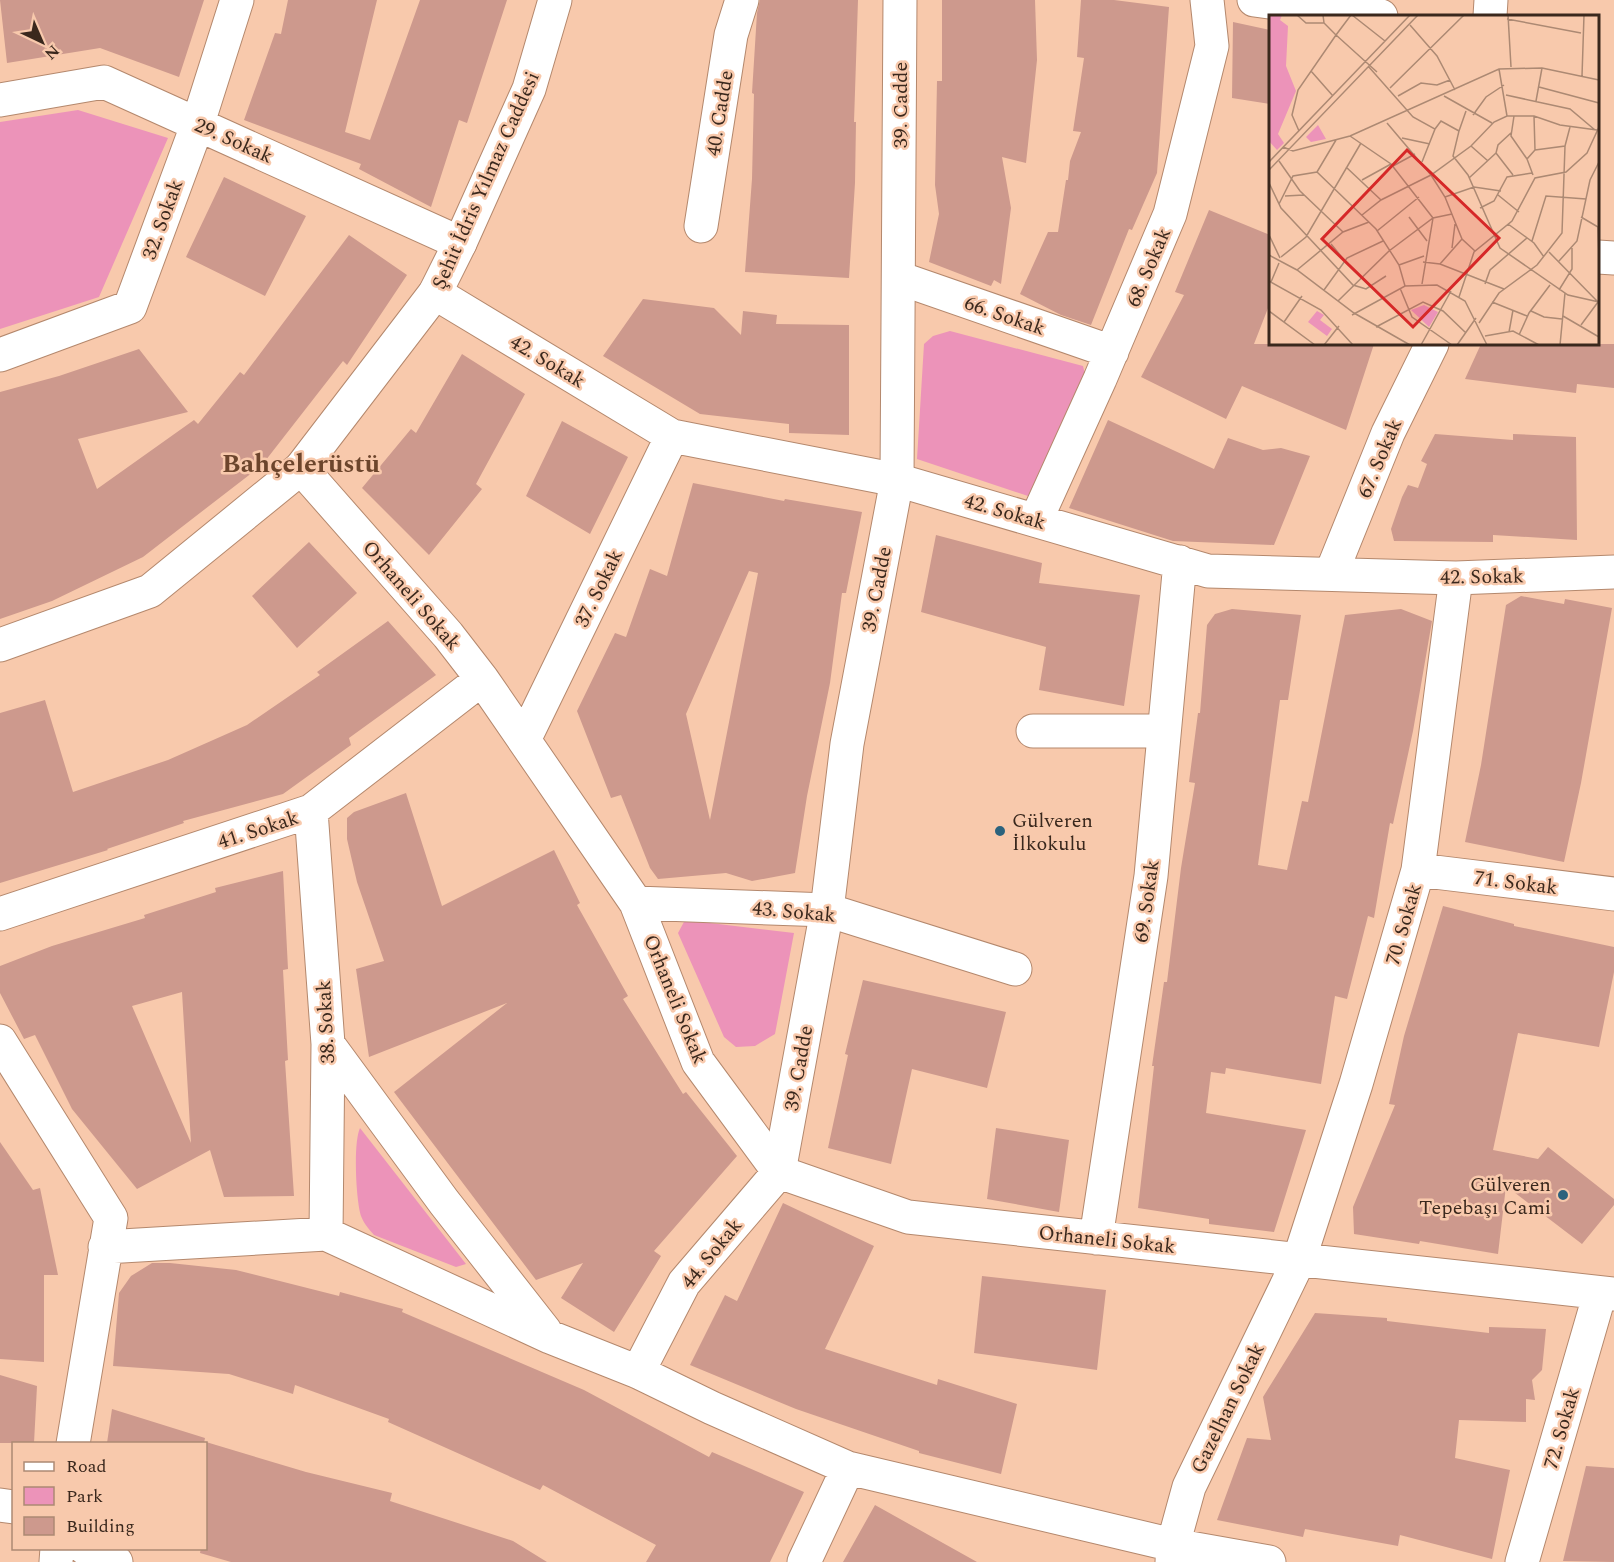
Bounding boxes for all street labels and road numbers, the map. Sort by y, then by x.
street label: 39. Cadde [886,62,916,148]
street label: Şehit İdris Yılmaz Caddesi [424,67,548,294]
street label: 40. Cadde [698,68,742,158]
street label: 29. Sokak [189,110,278,172]
street label: 32. Sokak [135,175,191,264]
street label: 68. Sokak [1119,223,1179,312]
street label: 66. Sokak [960,288,1049,344]
street label: 42. Sokak [504,327,591,396]
street label: 67. Sokak [1350,414,1410,503]
street label: 42. Sokak [960,486,1049,538]
street label: Orhaneli Sokak [355,534,468,657]
street label: 37. Sokak [567,544,631,633]
street label: 39. Cadde [854,544,900,634]
street label: 42. Sokak [1440,561,1524,593]
street label: 41. Sokak [214,803,303,857]
street label: 69. Sokak [1126,858,1168,945]
street label: 71. Sokak [1473,863,1559,903]
street label: 70. Sokak [1378,880,1430,969]
street label: 43. Sokak [751,893,837,931]
street label: Orhaneli Sokak [635,930,715,1069]
street label: 38. Sokak [309,979,343,1064]
street label: 39. Cadde [777,1023,821,1113]
street label: 44. Sokak [674,1212,750,1296]
street label: Orhaneli Sokak [1037,1218,1177,1262]
street label: Gazelhan Sokak [1183,1338,1272,1479]
street label: 72. Sokak [1536,1384,1588,1473]

